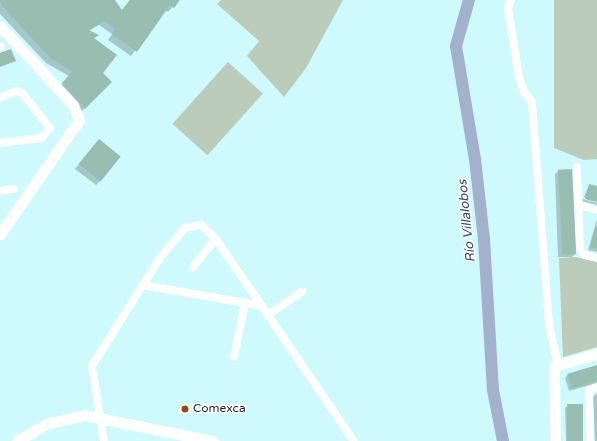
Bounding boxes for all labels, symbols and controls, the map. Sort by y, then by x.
water label: Río Villalobos [455,179,479,263]
place label: Comexca [193,402,246,416]
marker: Comexca [180,404,190,414]

